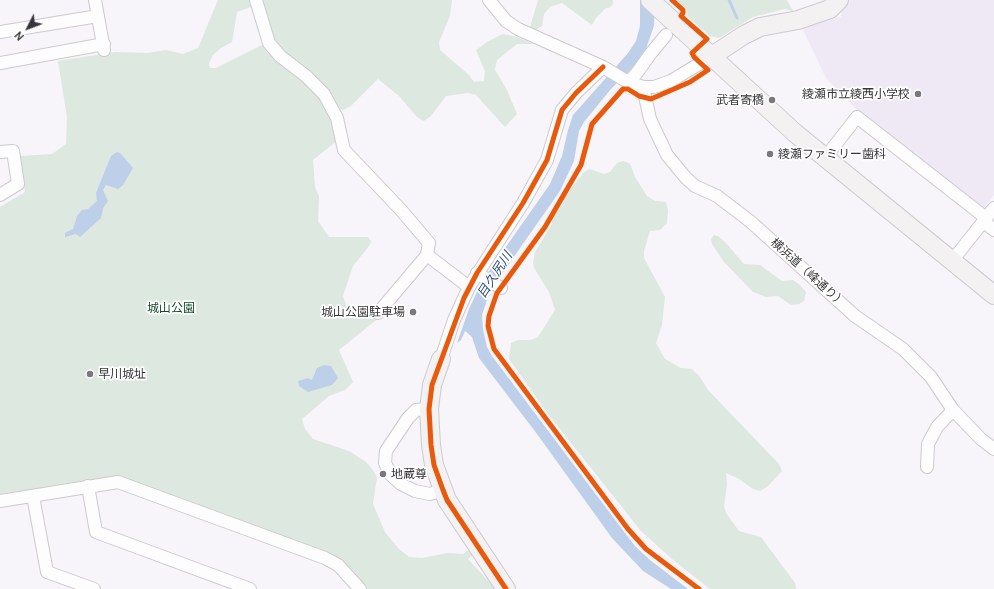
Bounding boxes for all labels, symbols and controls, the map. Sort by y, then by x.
north arrow [8,8,48,48]
text: N [11,28,27,44]
place label: 綾瀬市立綾西小学校 [802,87,910,101]
marker: 綾瀬市立綾西小学校 [913,89,923,99]
place label: 武者寄橋 [716,93,764,107]
marker: 武者寄橋 [767,95,777,105]
place label: 綾瀬ファミリー歯科 [778,147,886,161]
marker: 綾瀬ファミリー歯科 [765,149,775,159]
street label: 横浜道（峰通り） [768,236,848,310]
water label: 目久尻川 [474,249,516,301]
park label: 城山公園 [147,301,195,315]
place label: 城山公園駐車場 [321,305,405,319]
marker: 城山公園駐車場 [408,307,418,317]
place label: 早川城址 [98,367,146,381]
marker: 早川城址 [85,369,95,379]
place label: 地蔵尊 [391,467,427,481]
marker: 地蔵尊 [378,469,388,479]

